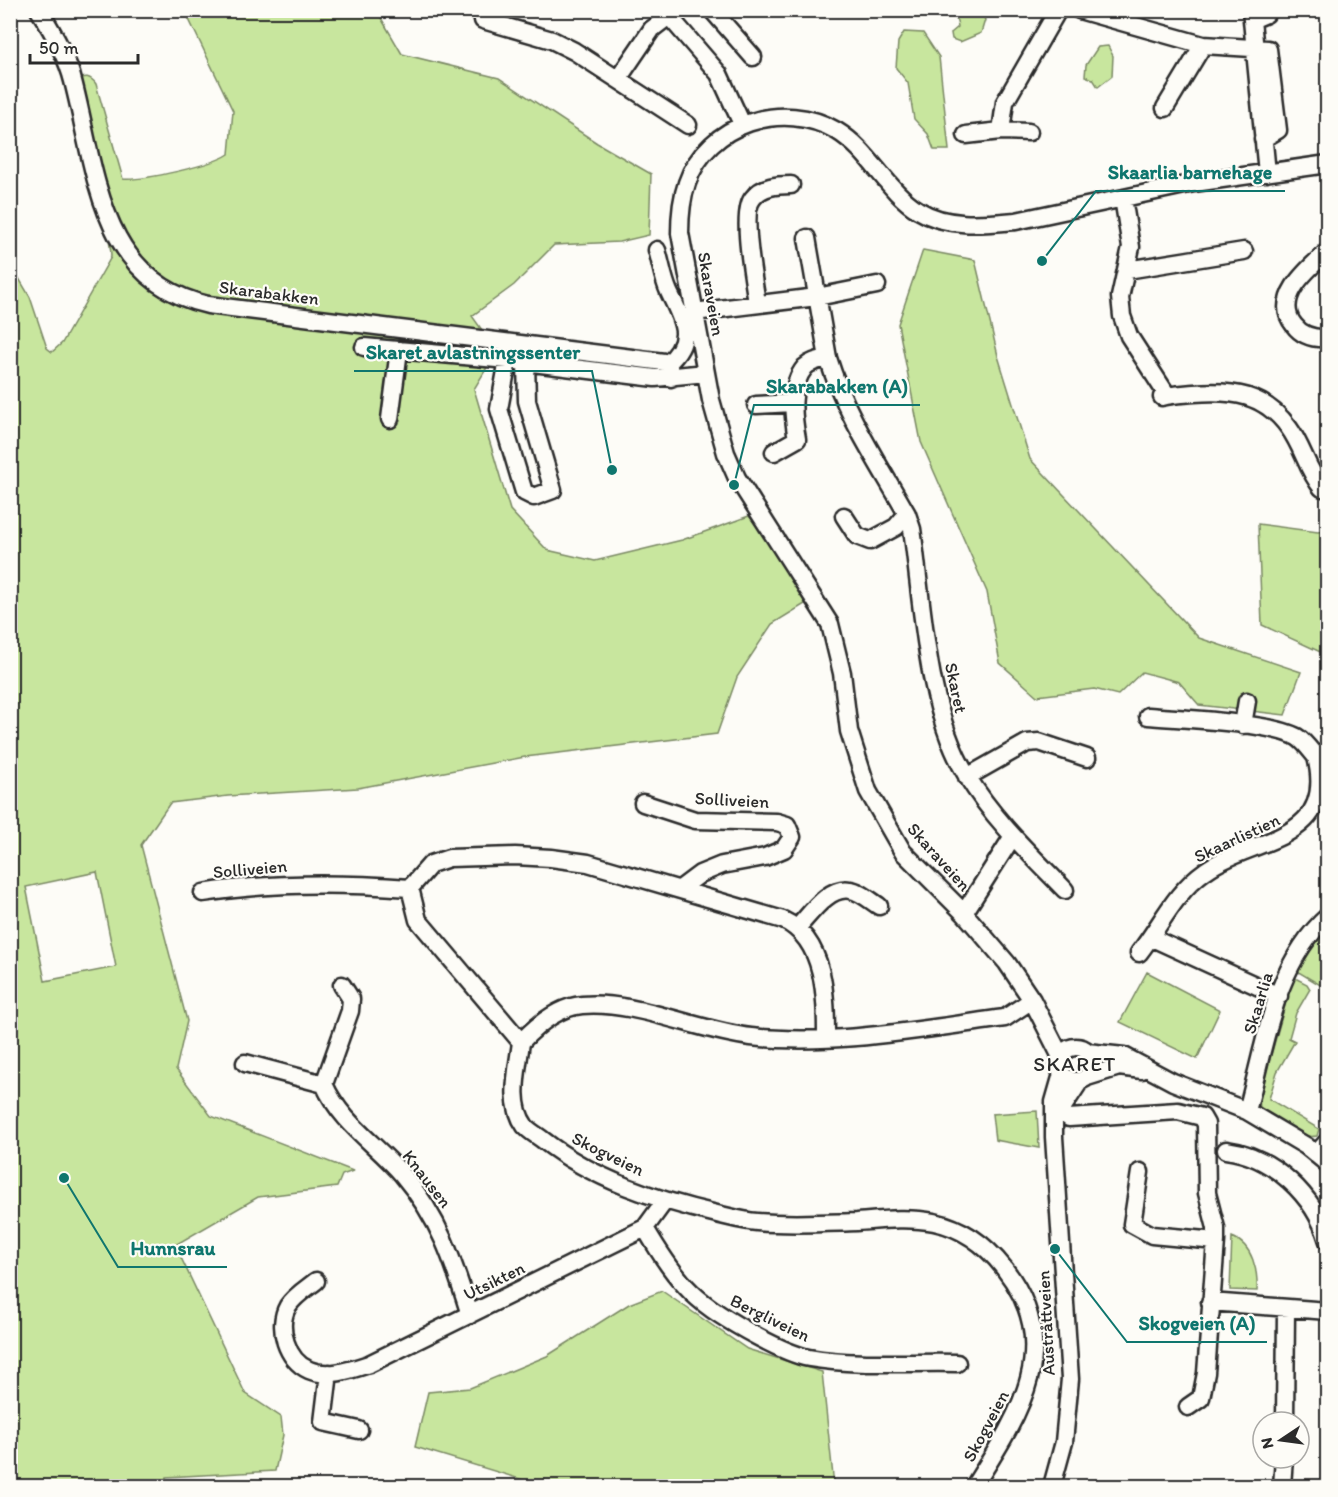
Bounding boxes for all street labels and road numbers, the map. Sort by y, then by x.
street label: Skaraveien [693,250,729,338]
street label: Skarabakken [218,276,320,310]
street label: Skaret [940,661,972,715]
street label: Solliveien [694,787,770,813]
street label: Skaarlistien [1191,809,1283,867]
street label: Skaraveien [902,818,976,896]
street label: Solliveien [212,855,288,883]
street label: Skaarlia [1238,969,1278,1037]
street label: Skogveien [568,1127,648,1181]
street label: Knausen [398,1146,456,1212]
street label: Utsikten [460,1257,529,1305]
street label: Austråttveien [1032,1270,1060,1376]
street label: Bergliveien [727,1289,814,1347]
street label: Skogveien [958,1386,1014,1466]

